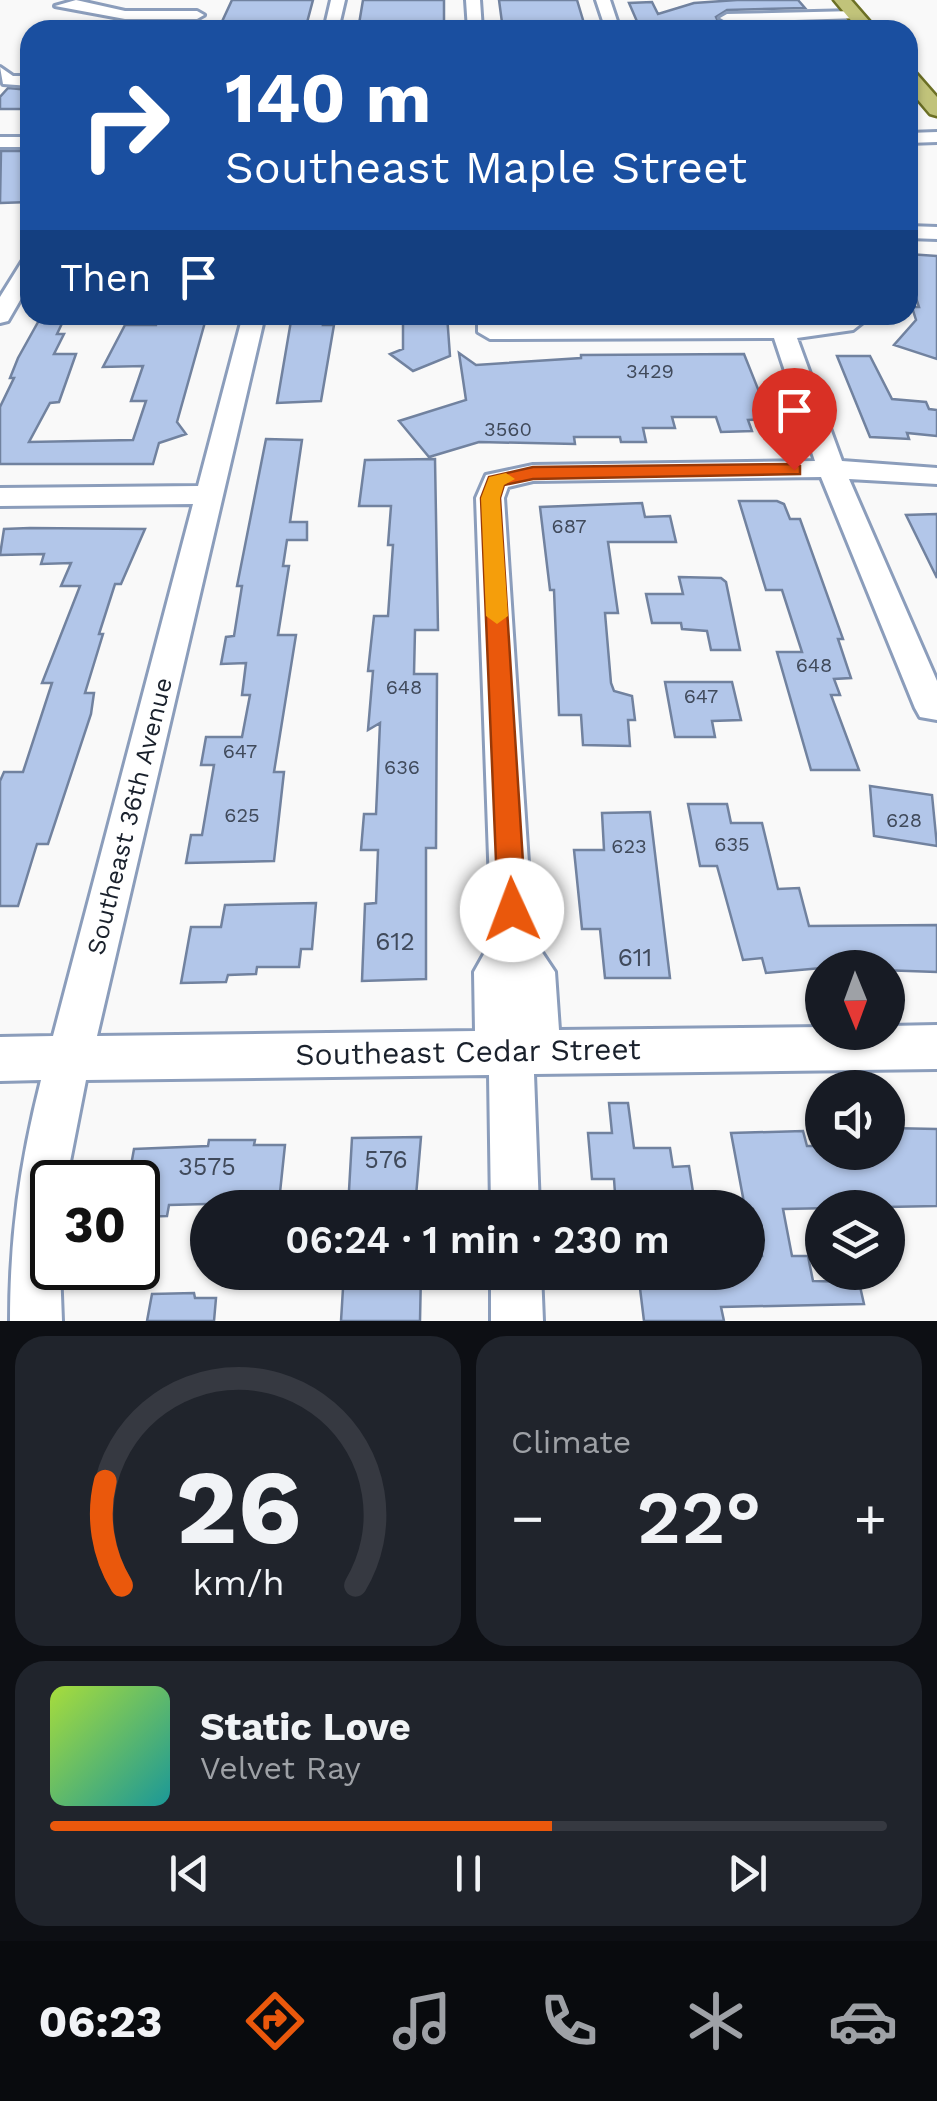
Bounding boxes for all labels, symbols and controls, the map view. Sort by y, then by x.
text: 140 m [225,57,431,139]
icon: right [60,60,190,190]
text: Southeast Maple Street [225,141,747,194]
icon: arrive [171,250,226,305]
text: Then [60,256,151,300]
house number: 3429 [626,359,674,383]
pin [752,368,837,471]
icon: arrive [767,383,822,438]
house number: 3560 [484,417,532,441]
house number: 687 [552,514,586,538]
house number: 648 [796,653,832,677]
street label: Southeast 36th Avenue [81,674,178,958]
house number: 648 [386,675,422,699]
house number: 647 [684,684,718,708]
house number: 647 [223,739,257,763]
house number: 636 [384,755,420,779]
house number: 625 [224,803,260,827]
house number: 628 [886,808,922,832]
house number: 635 [714,832,750,856]
house number: 623 [611,834,647,858]
position arrow [460,858,564,962]
house number: 612 [375,927,415,956]
house number: 611 [618,943,652,972]
north arrow [805,950,905,1050]
map controls [805,950,905,1290]
street label: Southeast Cedar Street [295,1031,641,1072]
button: sound [805,1070,905,1170]
house number: 576 [364,1145,408,1174]
house number: 3575 [178,1152,236,1181]
speed limit sign: 30 [30,1160,160,1290]
button: layers [805,1190,905,1290]
text: 06:24 · 1 min · 230 m [285,1218,670,1262]
text: Climate [511,1423,631,1461]
text: 26 [175,1446,301,1568]
text: 22° [637,1473,761,1561]
text: − [511,1486,544,1550]
text: + [854,1486,887,1550]
text: km/h [192,1562,284,1604]
text: Static Love [200,1705,411,1749]
text: Velvet Ray [200,1749,361,1787]
icon: previous [162,1846,217,1901]
icon: pause [441,1846,496,1901]
icon: next [720,1846,775,1901]
icon: directions [240,1986,310,2056]
icon: music [387,1986,457,2056]
icon: phone [534,1986,604,2056]
icon: climate [681,1986,751,2056]
icon: car [828,1986,898,2056]
text: 06:23 [39,1995,162,2048]

